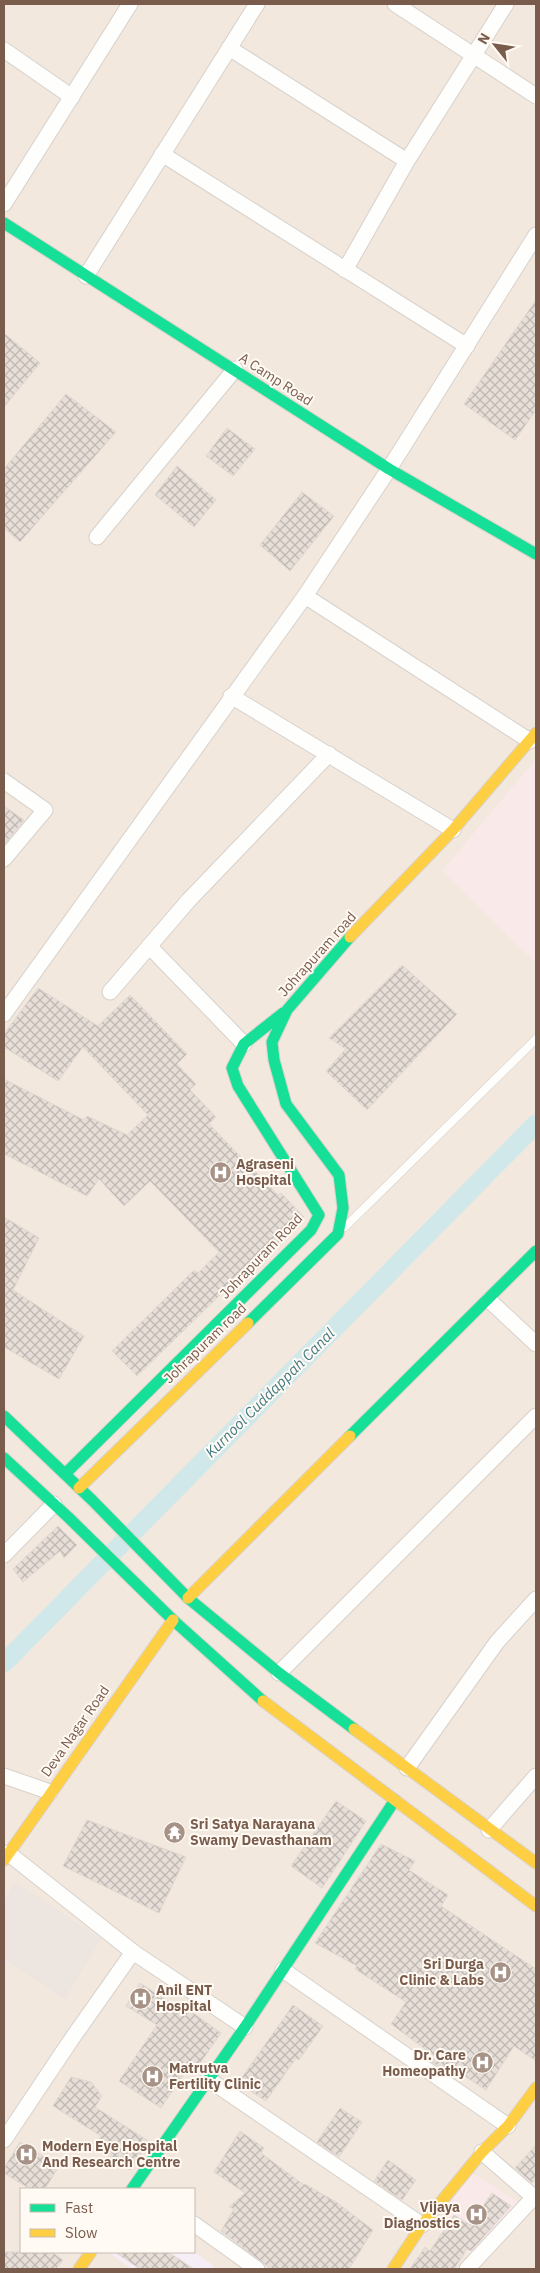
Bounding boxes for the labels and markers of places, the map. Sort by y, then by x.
place label: Agraseni Hospital [236,1155,294,1189]
hospital icon: Agraseni Hospital [208,1160,232,1184]
place label: Sri Satya Narayana Swamy Devasthanam [190,1815,332,1849]
temple icon: Sri Satya Narayana Swamy Devasthanam [162,1820,186,1844]
place label: Sri Durga Clinic & Labs [399,1955,484,1989]
hospital icon: Sri Durga Clinic & Labs [488,1960,512,1984]
place label: Anil ENT Hospital [156,1981,212,2015]
hospital icon: Anil ENT Hospital [128,1986,152,2010]
place label: Dr. Care Homeopathy [382,2046,467,2080]
hospital icon: Dr. Care Homeopathy [470,2051,494,2075]
place label: Matrutva Fertility Clinic [169,2059,261,2093]
hospital icon: Matrutva Fertility Clinic [141,2064,165,2088]
place label: Modern Eye Hospital And Research Centre [42,2137,180,2171]
hospital icon: Modern Eye Hospital And Research Centre [14,2142,38,2166]
place label: Vijaya Diagnostics [384,2198,460,2232]
hospital icon: Vijaya Diagnostics [464,2203,488,2227]

